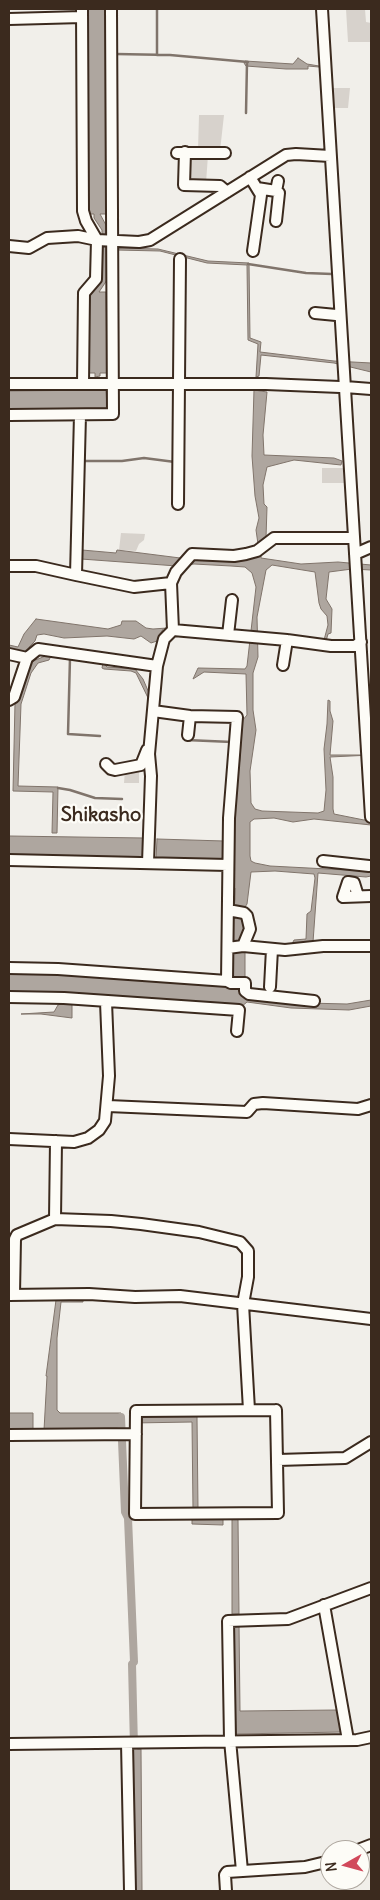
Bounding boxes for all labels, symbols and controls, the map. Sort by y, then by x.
district label: Shikasho [61,803,141,827]
north arrow [320,1840,370,1890]
text: N [322,1861,341,1873]

